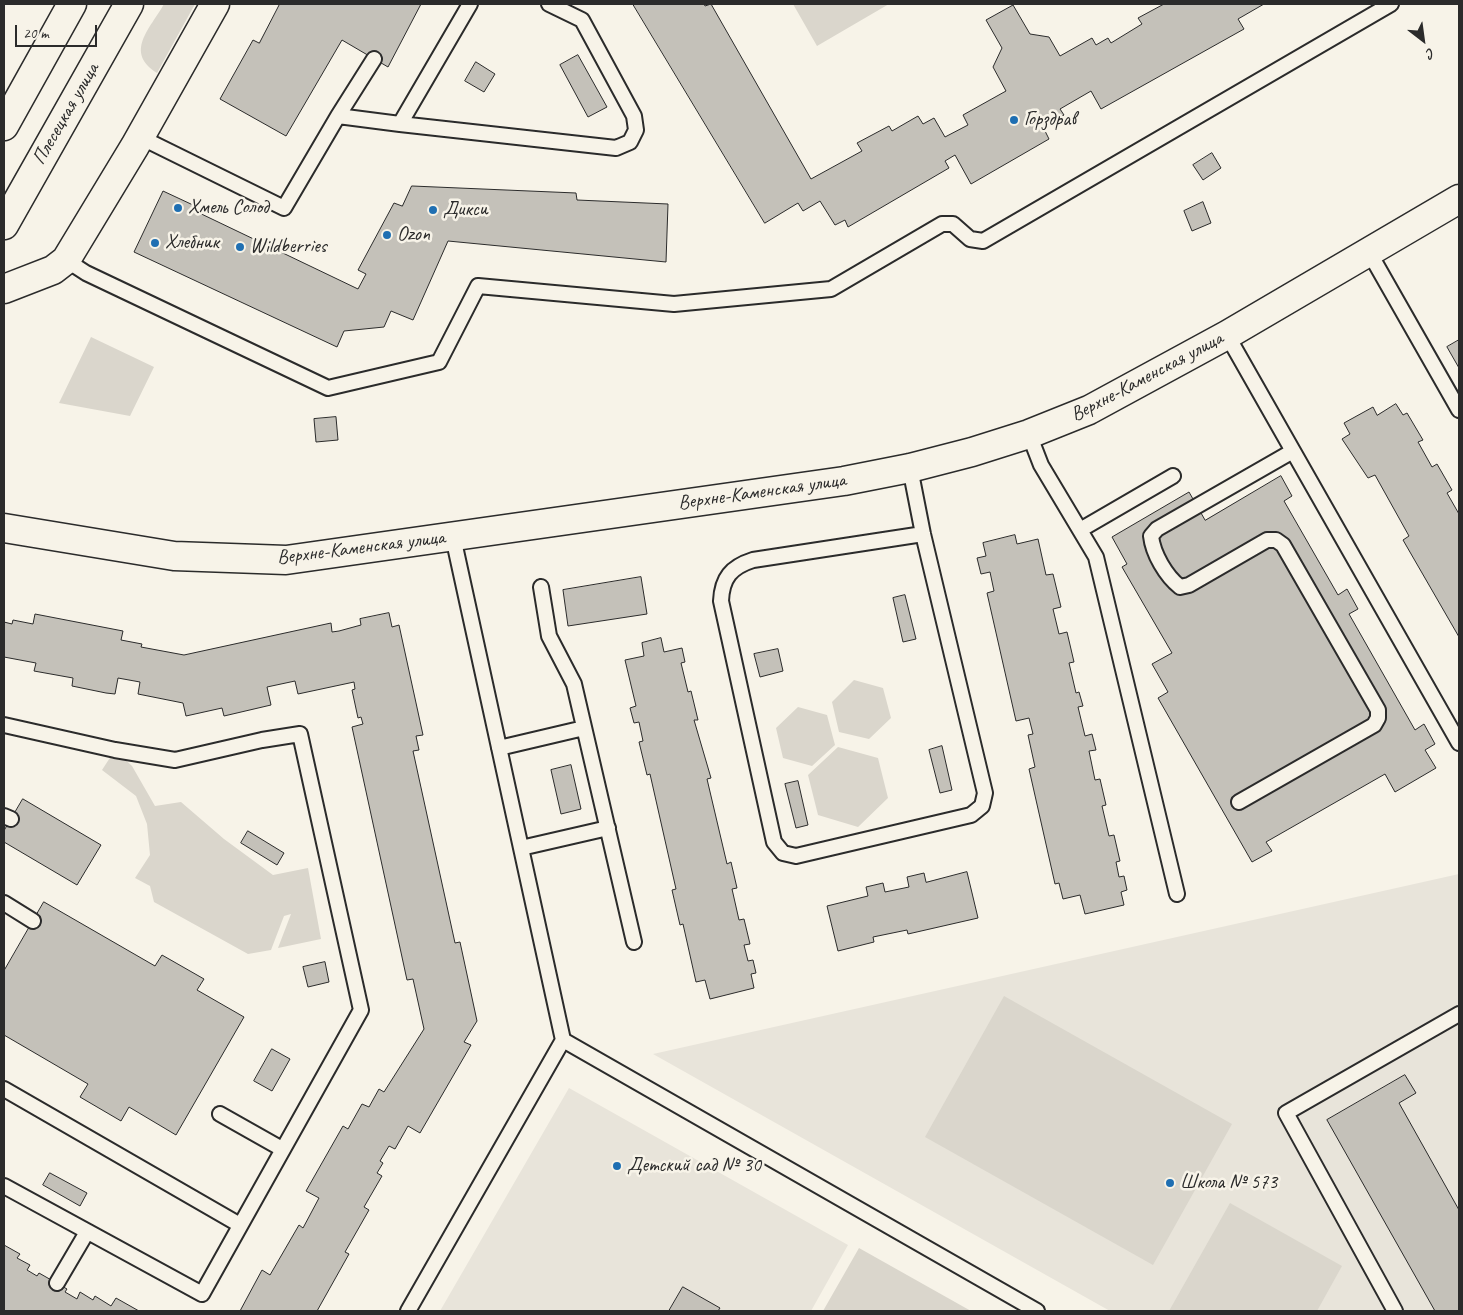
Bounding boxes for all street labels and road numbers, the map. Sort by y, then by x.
street label: Плесецкая улица [27,59,105,169]
street label: Верхне-Каменская улица [1067,327,1227,427]
street label: Верхне-Каменская улица [677,468,847,516]
street label: Верхне-Каменская улица [276,526,446,570]

